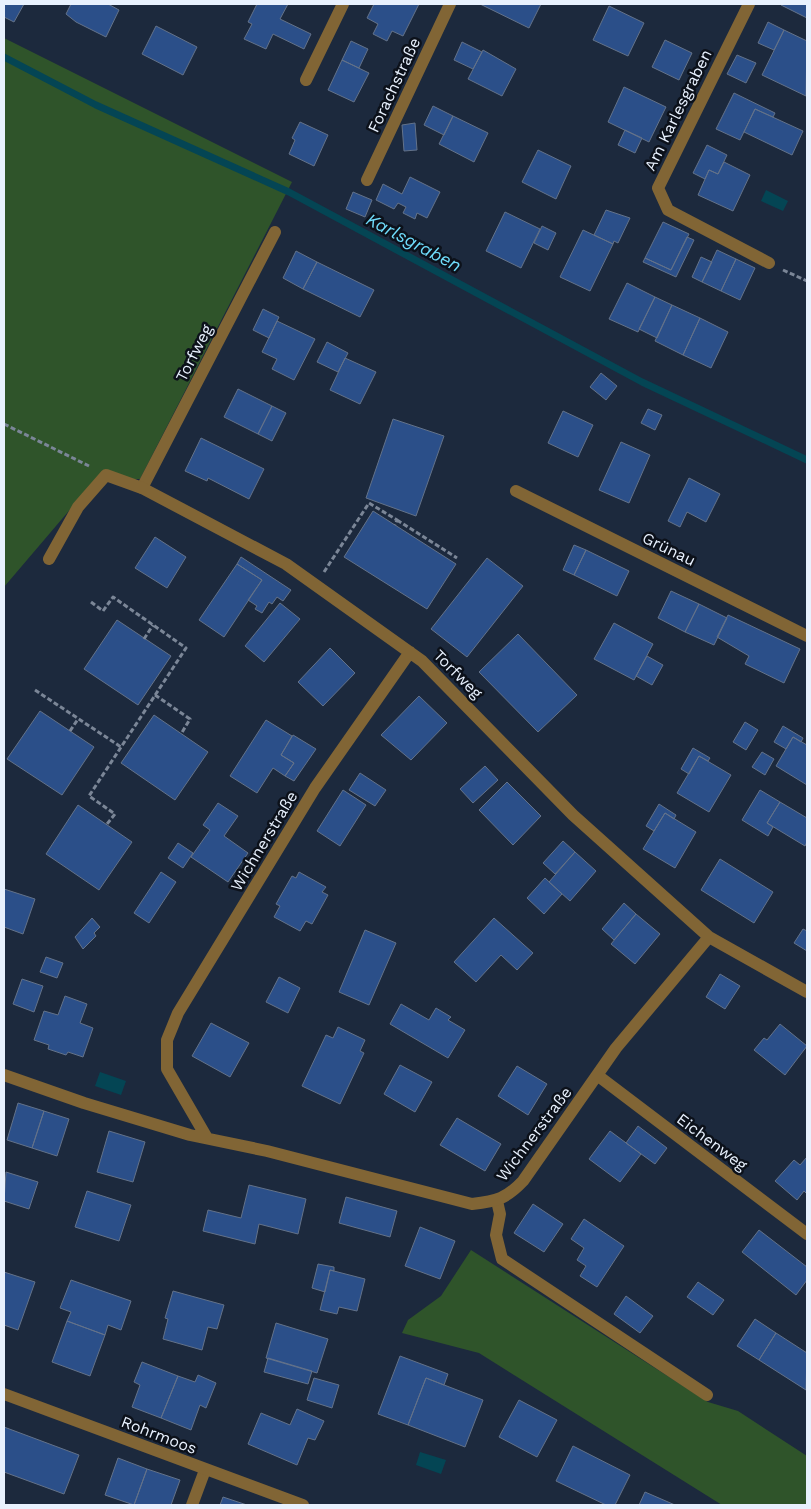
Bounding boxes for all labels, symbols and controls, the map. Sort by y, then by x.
street label: Forachstraße [364,35,424,135]
street label: Am Karlesgraben [640,46,716,174]
water label: Karlsgraben [363,208,465,276]
street label: Torfweg [172,321,217,385]
street label: Grünau [639,528,699,570]
street label: Torfweg [430,646,487,703]
street label: Wichnerstraße [227,787,301,895]
street label: Wichnerstraße [492,1083,576,1185]
street label: Eichenweg [673,1109,751,1175]
street label: Rohrmoos [119,1412,199,1458]

